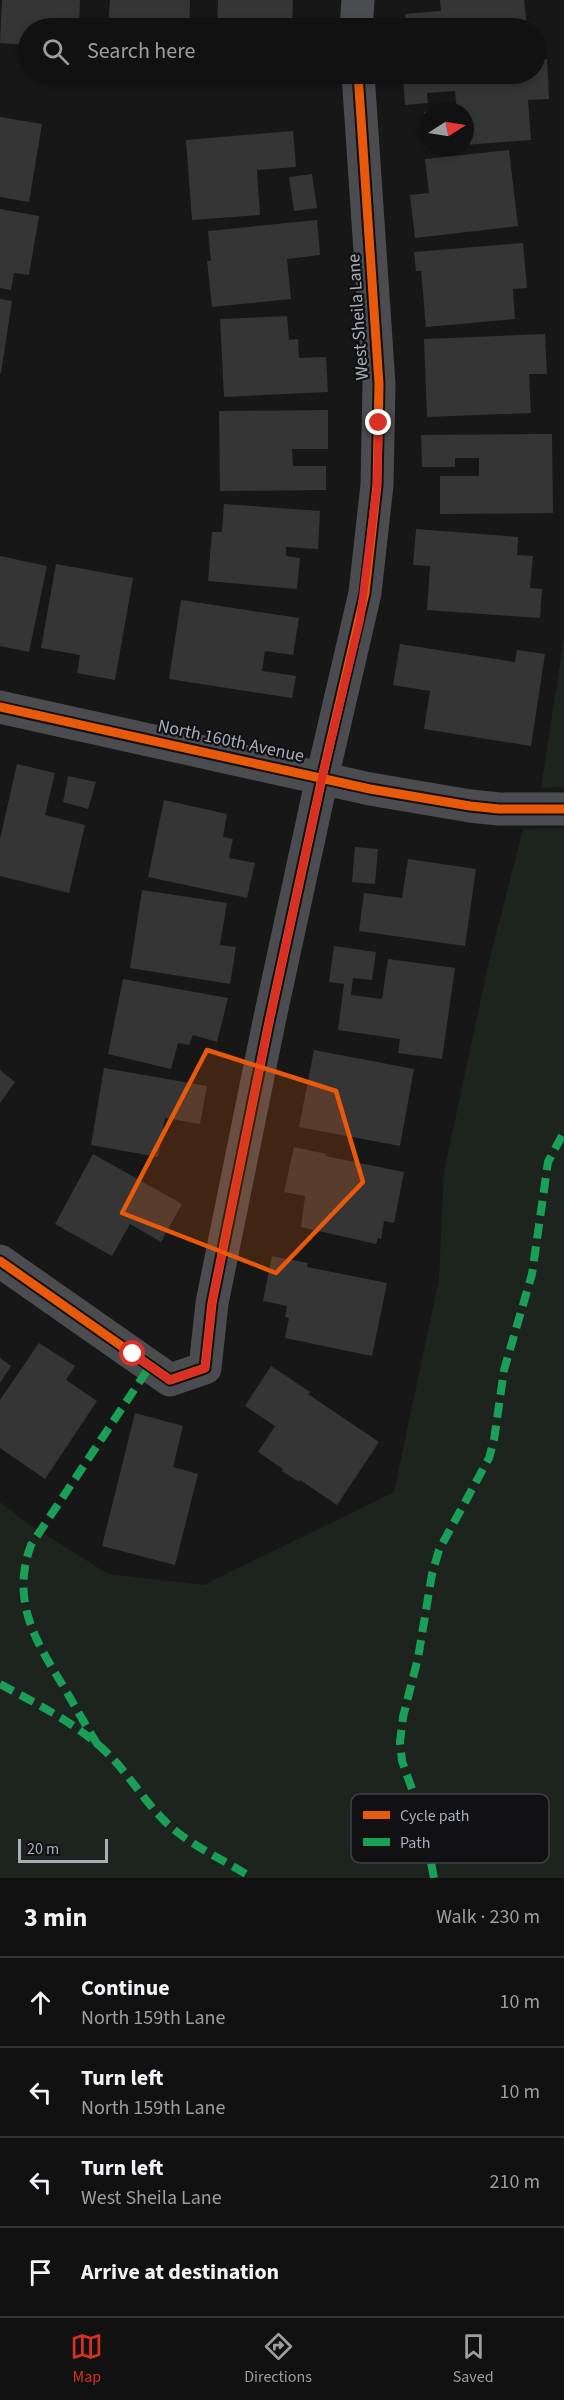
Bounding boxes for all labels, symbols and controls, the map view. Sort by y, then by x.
search box [18,18,546,84]
icon: search [39,35,72,68]
text: Search here [87,35,195,67]
north arrow [420,102,474,156]
street label: West Sheila Lane [341,253,375,381]
route end [365,409,391,435]
street label: North 160th Avenue [156,713,306,769]
route start [119,1340,145,1366]
legend [351,1794,549,1863]
text: Cycle path [400,1805,469,1827]
text: Path [400,1832,430,1854]
scale bar [18,1836,108,1864]
text: 20 m [27,1838,59,1860]
text: 3 min [24,1899,87,1936]
text: Walk · 230 m [436,1903,540,1931]
text: Continue [81,1972,170,2004]
icon: ahead [24,1986,57,2019]
text: 10 m [500,1988,540,2016]
text: North 159th Lane [81,2004,225,2032]
text: Turn left [81,2062,163,2094]
icon: left [24,2076,57,2109]
text: 10 m [500,2078,540,2106]
text: North 159th Lane [81,2094,225,2122]
text: Turn left [81,2152,163,2184]
icon: left [24,2166,57,2199]
text: 210 m [490,2168,540,2196]
text: West Sheila Lane [81,2184,222,2212]
icon: arrive [24,2256,57,2289]
text: Arrive at destination [81,2256,279,2288]
tab: Map [70,2330,103,2388]
tab: Directions [244,2330,312,2388]
tab: Saved [453,2330,494,2388]

